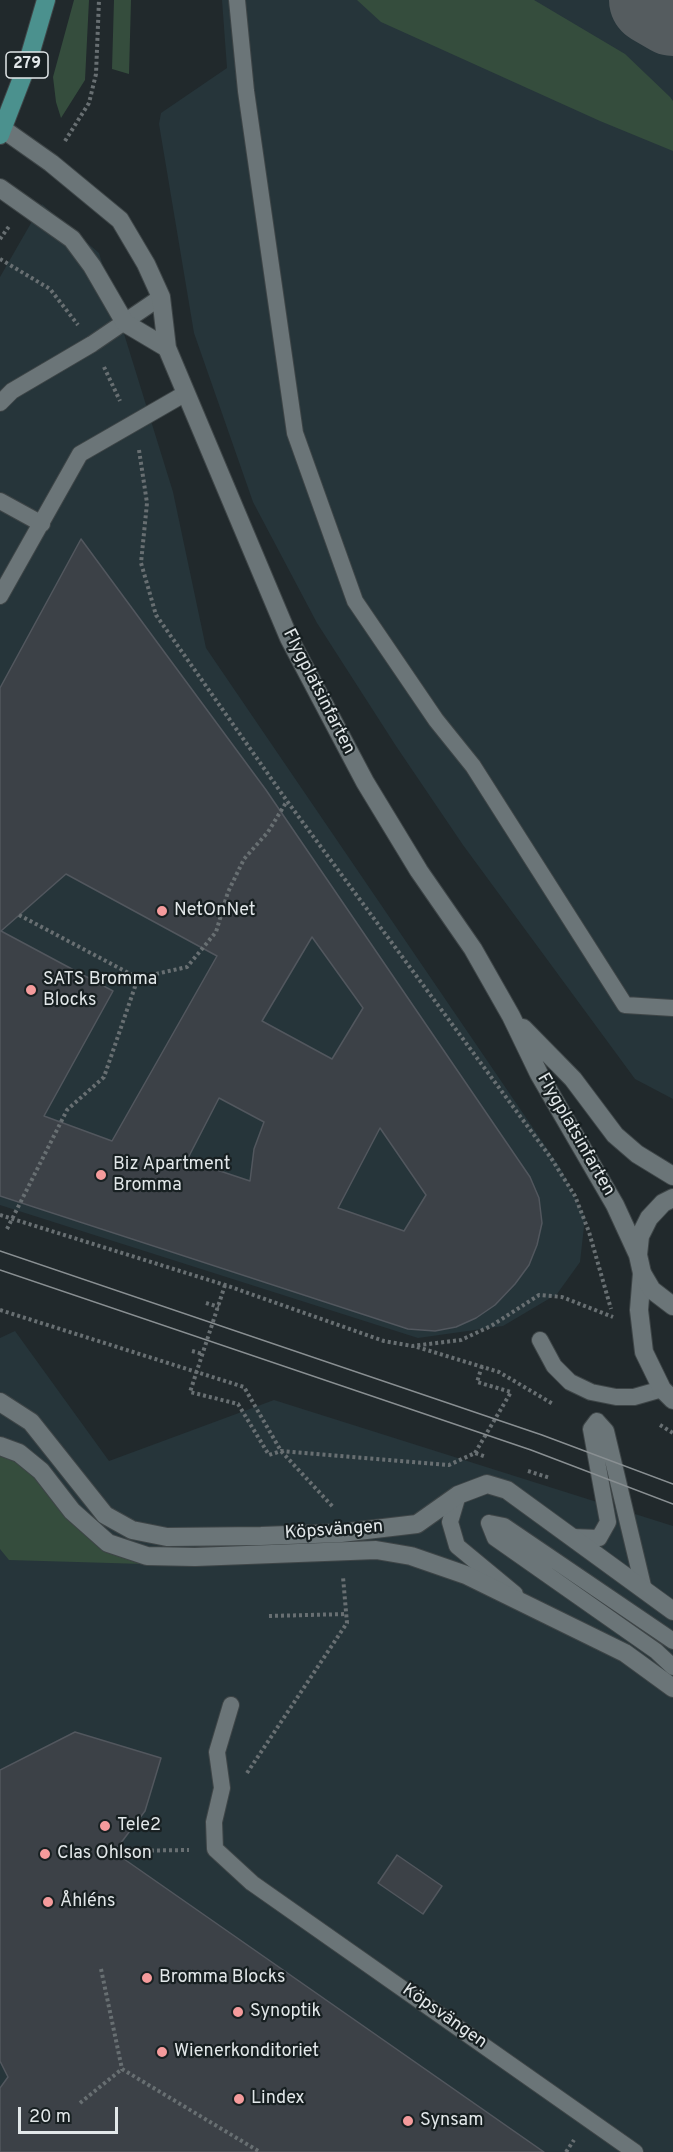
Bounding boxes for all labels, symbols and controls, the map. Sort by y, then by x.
road number: 279 [6,52,48,78]
street label: Flygplatsinfarten [277,626,359,758]
place label: NetOnNet [174,900,256,922]
marker: NetOnNet [155,904,169,918]
place label: SATS Bromma Blocks [43,969,157,1012]
marker: SATS Bromma Blocks [24,983,38,997]
street label: Flygplatsinfarten [531,1070,619,1200]
place label: Biz Apartment Bromma [113,1154,230,1196]
marker: Biz Apartment Bromma [94,1168,108,1182]
street label: Köpsvängen [284,1517,384,1545]
place label: Tele2 [117,1815,161,1837]
marker: Tele2 [98,1819,112,1833]
place label: Clas Ohlson [57,1843,152,1865]
marker: Clas Ohlson [38,1847,52,1861]
place label: Åhléns [60,1891,115,1913]
marker: Åhléns [41,1895,55,1909]
place label: Bromma Blocks [159,1967,285,1989]
marker: Bromma Blocks [140,1971,154,1985]
street label: Köpsvängen [397,1980,491,2054]
place label: Synoptik [250,2001,321,2023]
marker: Synoptik [231,2005,245,2019]
place label: Wienerkonditoriet [174,2041,319,2063]
marker: Wienerkonditoriet [155,2045,169,2059]
place label: Lindex [251,2088,305,2110]
marker: Lindex [232,2092,246,2106]
scale bar [21,2095,122,2133]
text: 20 m [29,2106,71,2129]
place label: Synsam [420,2110,483,2132]
marker: Synsam [401,2114,415,2128]

